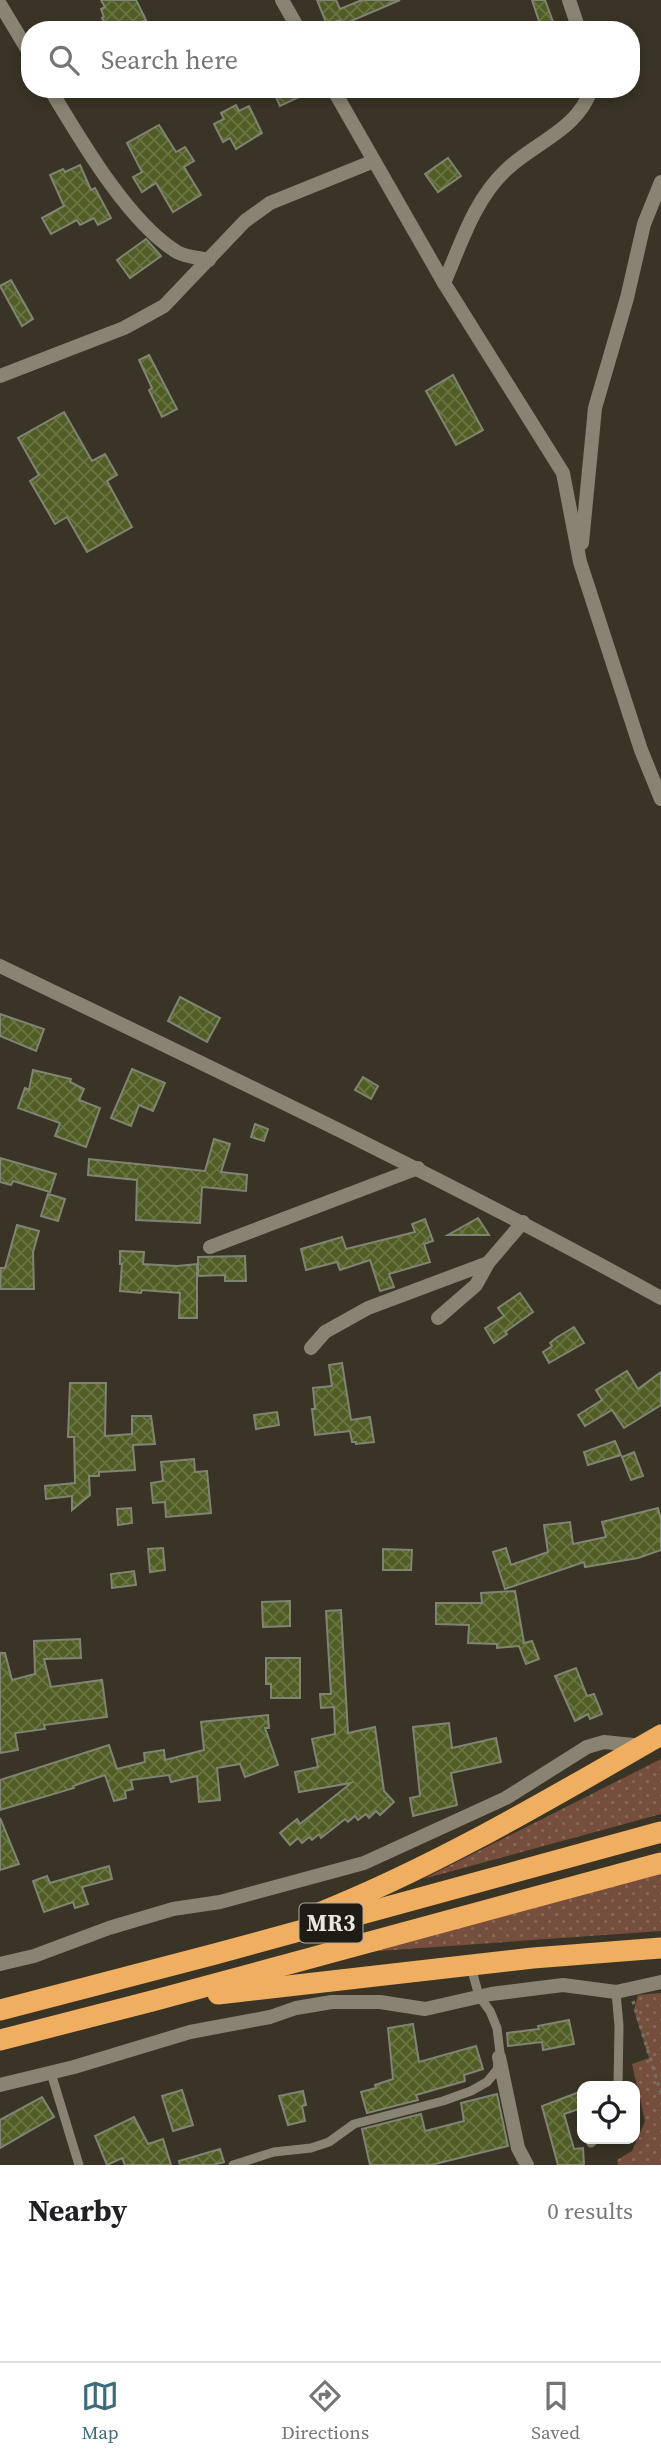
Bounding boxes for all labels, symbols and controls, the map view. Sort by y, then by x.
search box [21,21,640,98]
icon: search [45,41,83,79]
text: Search here [101,42,238,78]
road number: MR3 [300,1904,362,1942]
map controls [577,2081,640,2144]
button: locate [577,2081,640,2144]
text: Nearby [28,2190,127,2231]
text: 0 results [547,2195,633,2227]
tab: Map [81,2377,119,2445]
tab: Directions [281,2377,369,2445]
tab: Saved [531,2377,580,2445]

